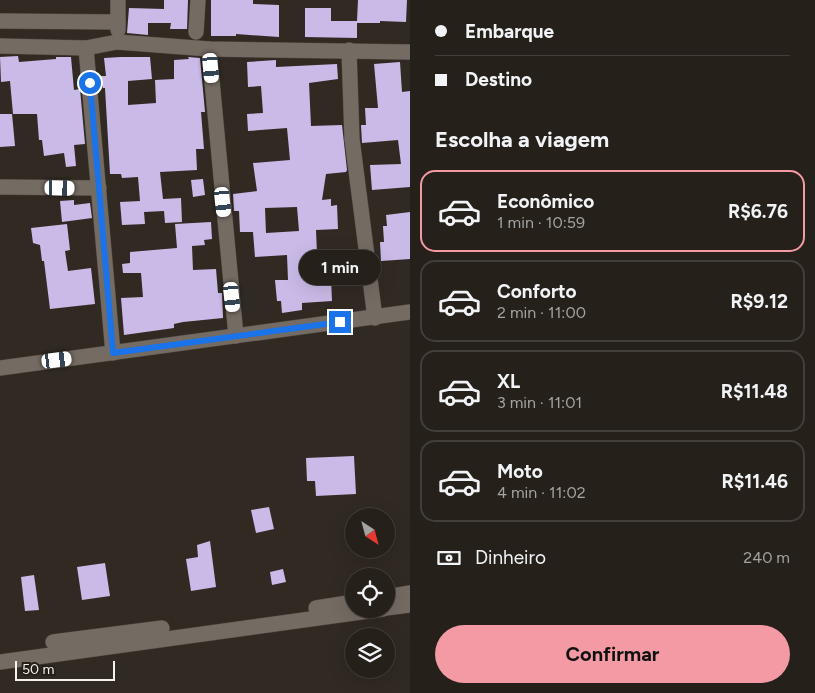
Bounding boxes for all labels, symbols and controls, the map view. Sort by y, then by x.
text: Embarque [465,20,554,43]
car [202,52,219,84]
text: Destino [465,68,532,91]
route start [79,72,101,94]
text: Escolha a viagem [435,126,609,153]
car [44,180,75,196]
car [213,186,232,218]
icon: car [437,189,482,234]
text: Econômico [497,190,594,213]
text: R$6.76 [728,200,788,223]
text: 1 min · 10:59 [497,213,585,232]
callout: 1 min [299,250,381,284]
text: 1 min [321,258,359,277]
icon: car [437,279,482,324]
text: Conforto [497,280,577,303]
car [222,281,241,313]
text: R$9.12 [730,290,788,313]
text: 2 min · 11:00 [497,303,586,322]
route end [329,311,351,333]
car [41,351,72,369]
icon: car [437,369,482,414]
text: XL [497,370,520,393]
text: R$11.48 [721,380,788,403]
text: 3 min · 11:01 [497,393,582,412]
icon: car [437,459,482,504]
text: Moto [497,460,543,483]
text: R$11.46 [721,470,788,493]
text: 4 min · 11:02 [497,483,586,502]
north arrow [345,508,395,558]
map controls [345,508,395,678]
icon: cash [435,544,463,572]
text: Dinheiro [475,546,546,569]
text: 240 m [743,548,790,567]
button: locate [345,568,395,618]
button: Confirmar [435,625,790,683]
button: layers [345,628,395,678]
scale bar [15,658,115,681]
text: 50 m [22,661,54,678]

